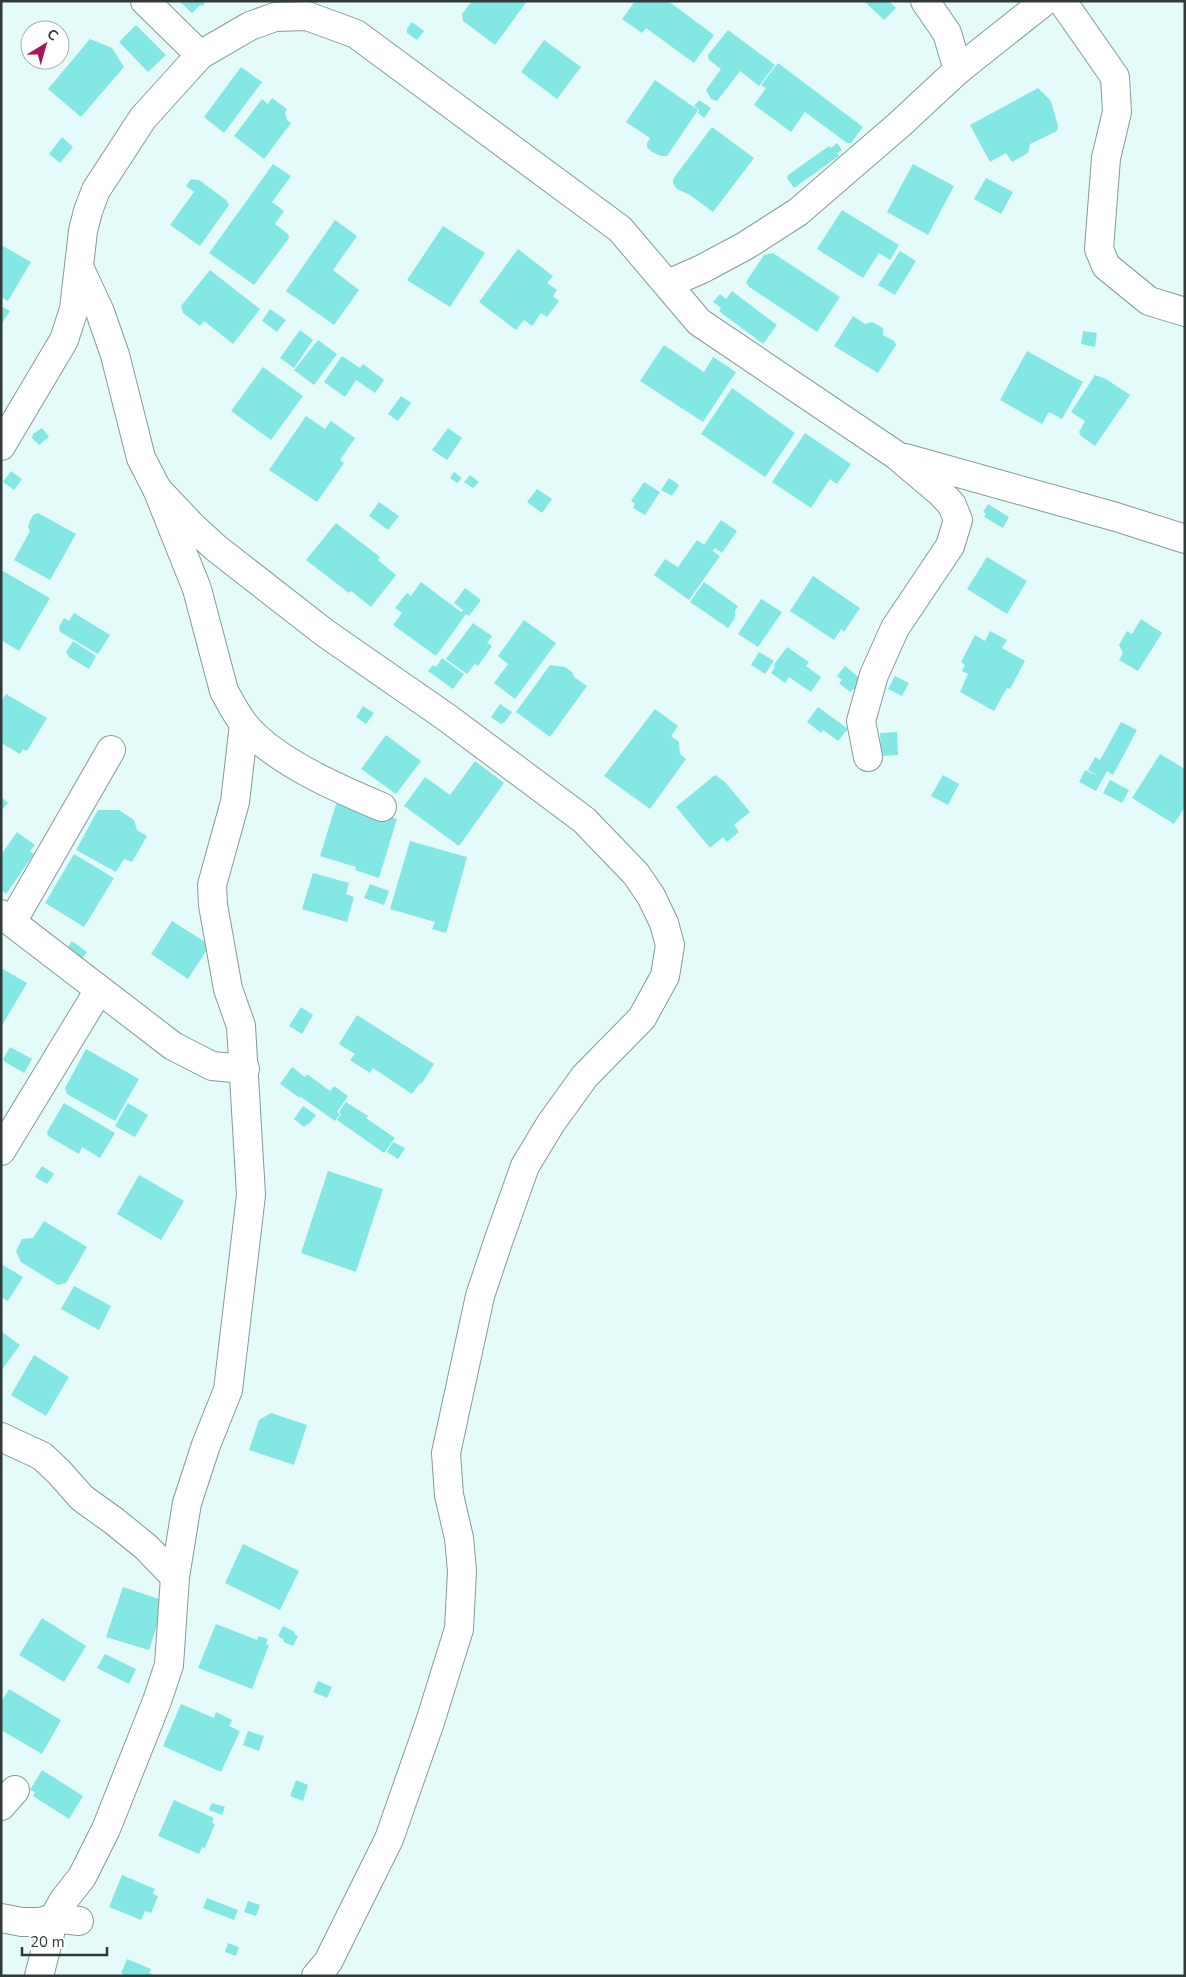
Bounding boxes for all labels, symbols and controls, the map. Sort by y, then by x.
north arrow [20,20,70,70]
text: С [43,25,62,46]
scale bar [22,1924,108,1956]
text: 20 m [30,1932,65,1952]

